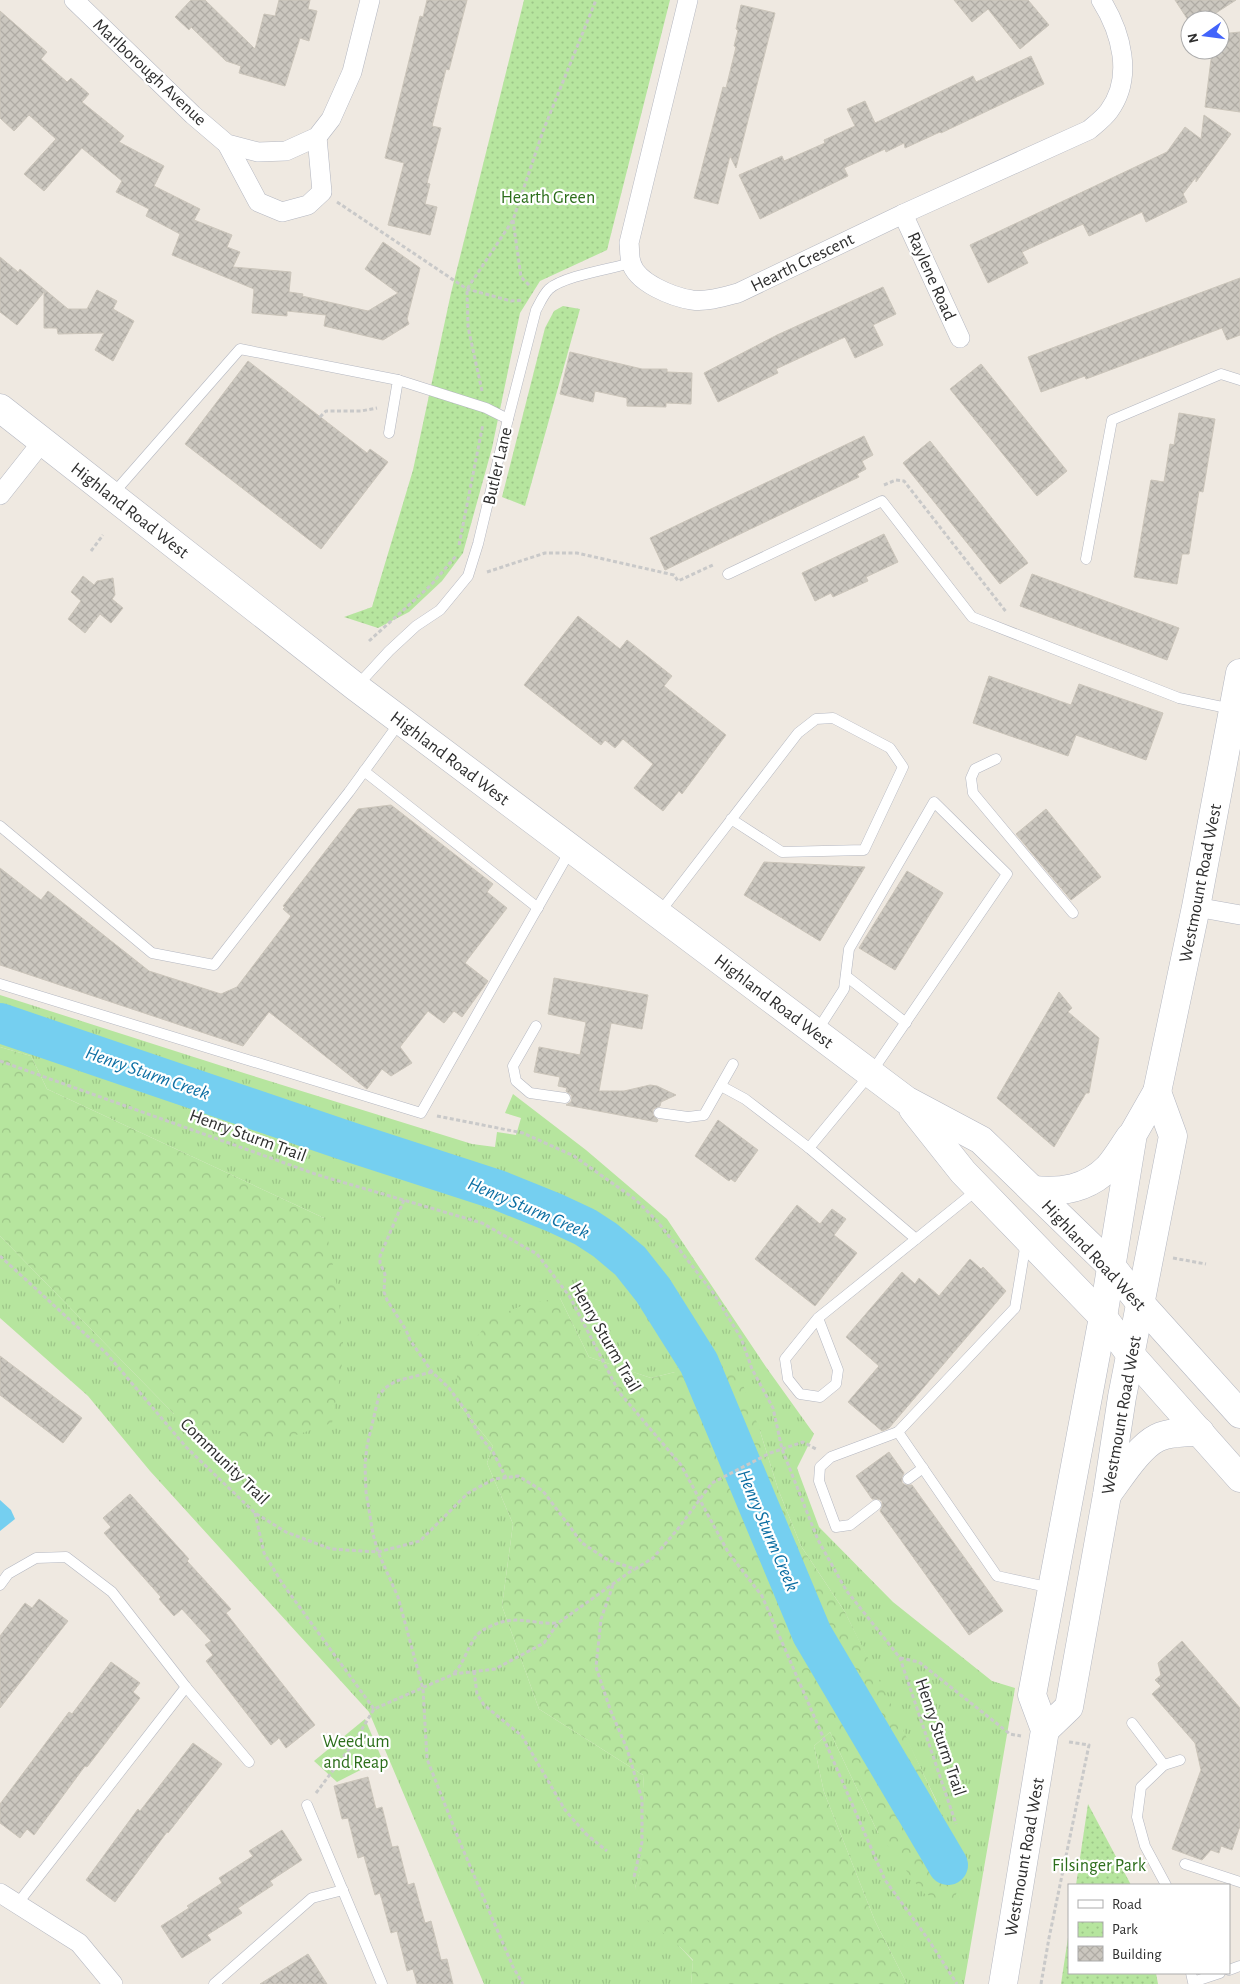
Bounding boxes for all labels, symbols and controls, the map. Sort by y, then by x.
north arrow [1180,10,1230,60]
street label: Marlborough Avenue [89,16,209,130]
text: N [1185,31,1201,44]
park label: Hearth Green [501,189,595,207]
street label: Hearth Crescent [748,230,857,296]
street label: Raylene Road [904,230,959,323]
street label: Butler Lane [480,426,516,507]
street label: Highland Road West [67,459,192,562]
street label: Highland Road West [387,708,512,809]
street label: Westmount Road West [1177,802,1225,964]
street label: Highland Road West [711,951,836,1052]
water label: Henry Sturm Creek [83,1043,212,1104]
street label: Henry Sturm Trail [187,1106,308,1165]
water label: Henry Sturm Creek [465,1174,592,1243]
street label: Highland Road West [1038,1197,1149,1315]
street label: Henry Sturm Trail [567,1280,644,1395]
street label: Westmount Road West [1099,1334,1145,1496]
street label: Community Trail [176,1415,272,1508]
water label: Henry Sturm Creek [733,1467,802,1594]
street label: Henry Sturm Trail [912,1676,969,1798]
park label: Weed'um and Reap [322,1733,390,1772]
street label: Westmount Road West [1002,1776,1048,1938]
park label: Filsinger Park [1052,1857,1147,1875]
legend [1068,1884,1230,1974]
text: Road [1112,1897,1142,1912]
text: Park [1112,1922,1138,1937]
text: Building [1112,1947,1162,1962]

